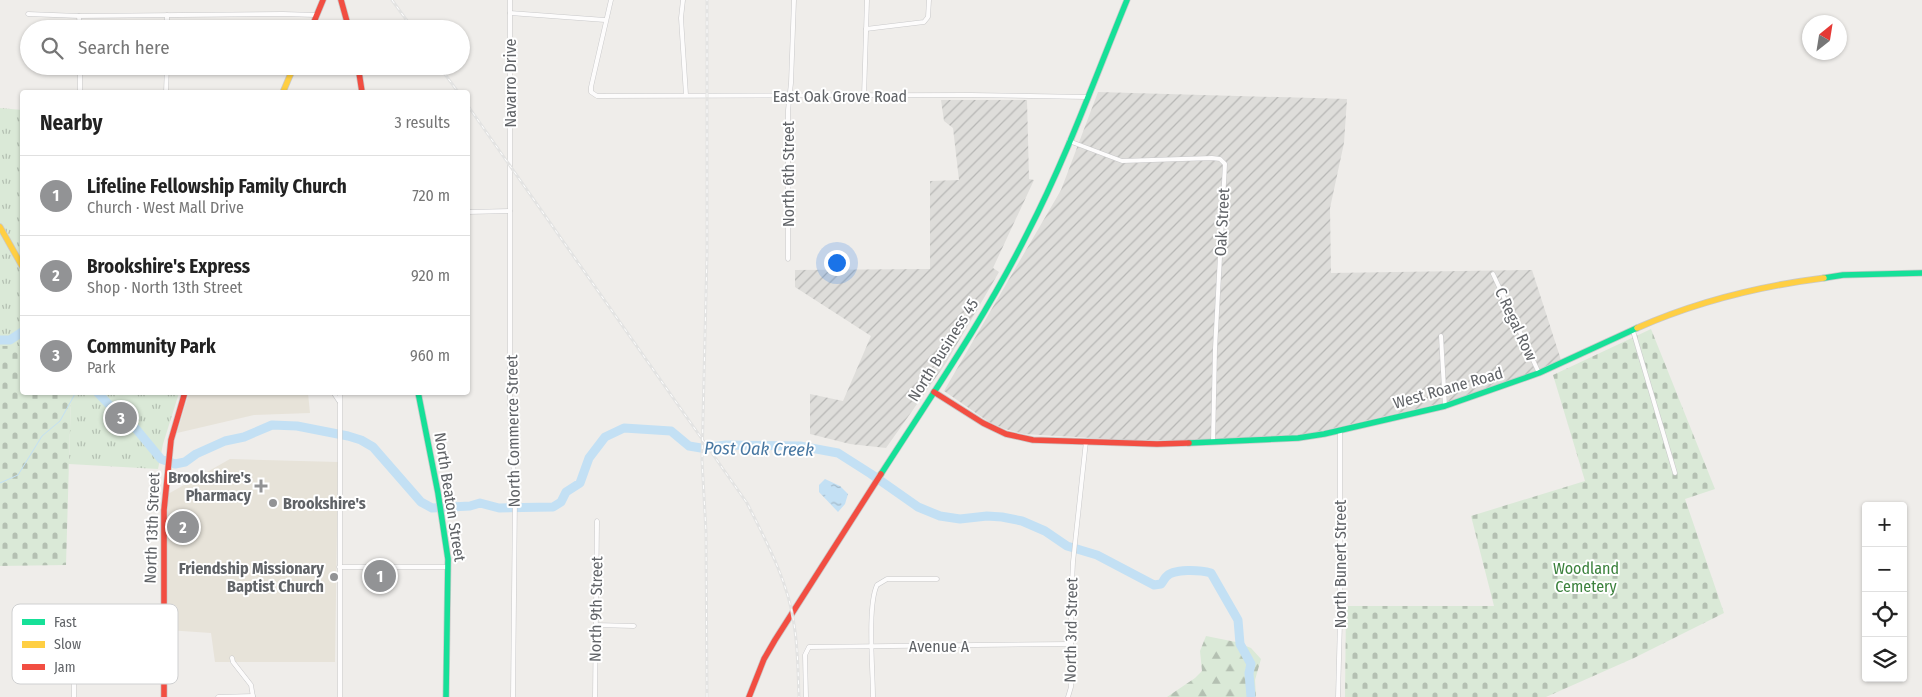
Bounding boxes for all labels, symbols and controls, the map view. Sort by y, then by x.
north arrow [1802,15,1847,60]
search box [20,20,470,75]
icon: search [38,34,66,62]
text: Search here [78,36,170,59]
street label: Navarro Drive [501,39,520,127]
street label: East Oak Grove Road [773,87,907,106]
text: Nearby [40,110,102,136]
text: 3 results [394,113,450,132]
street label: North 6th Street [779,120,798,227]
text: Lifeline Fellowship Family Church [87,175,347,198]
text: 1 [53,186,59,205]
text: 720 m [412,186,450,205]
street label: Oak Street [1211,187,1233,257]
text: Church · West Mall Drive [87,198,244,217]
your location [824,250,850,276]
text: Brookshire's Express [87,255,250,278]
text: 2 [52,266,60,285]
text: 920 m [411,266,450,285]
text: Shop · North 13th Street [87,278,243,297]
street label: C Regal Row [1491,284,1541,364]
street label: North Business 45 [904,295,982,405]
text: Community Park [87,335,216,358]
text: 3 [52,346,60,365]
text: 960 m [410,346,450,365]
street label: North Commerce Street [502,354,524,507]
text: Park [87,358,115,377]
street label: West Roane Road [1391,363,1505,413]
pin: 3 [105,399,137,437]
street label: North Beaton Street [430,431,470,564]
water label: Post Oak Creek [704,437,814,461]
place label: Brookshire's Pharmacy [168,468,251,505]
street label: North 13th Street [141,471,163,584]
marker: Brookshire's Pharmacy [255,480,267,492]
place label: Brookshire's [283,494,366,513]
marker: Brookshire's [267,497,279,509]
street label: North Bunert Street [1331,499,1350,628]
map controls [1862,502,1907,682]
button: + [1862,502,1907,547]
pin: 2 [167,508,199,546]
button: − [1862,547,1907,592]
street label: North 9th Street [586,555,606,662]
pin: 1 [364,557,396,595]
place label: Friendship Missionary Baptist Church [179,559,324,596]
park label: Woodland Cemetery [1553,559,1619,596]
marker: Friendship Missionary Baptist Church [328,571,340,583]
street label: North 3rd Street [1061,576,1081,683]
button: locate [1862,592,1907,637]
legend [12,604,178,684]
text: Fast [54,614,77,631]
text: Slow [54,636,81,653]
street label: Avenue A [909,637,970,656]
button: layers [1862,637,1907,682]
text: Jam [54,659,75,676]

